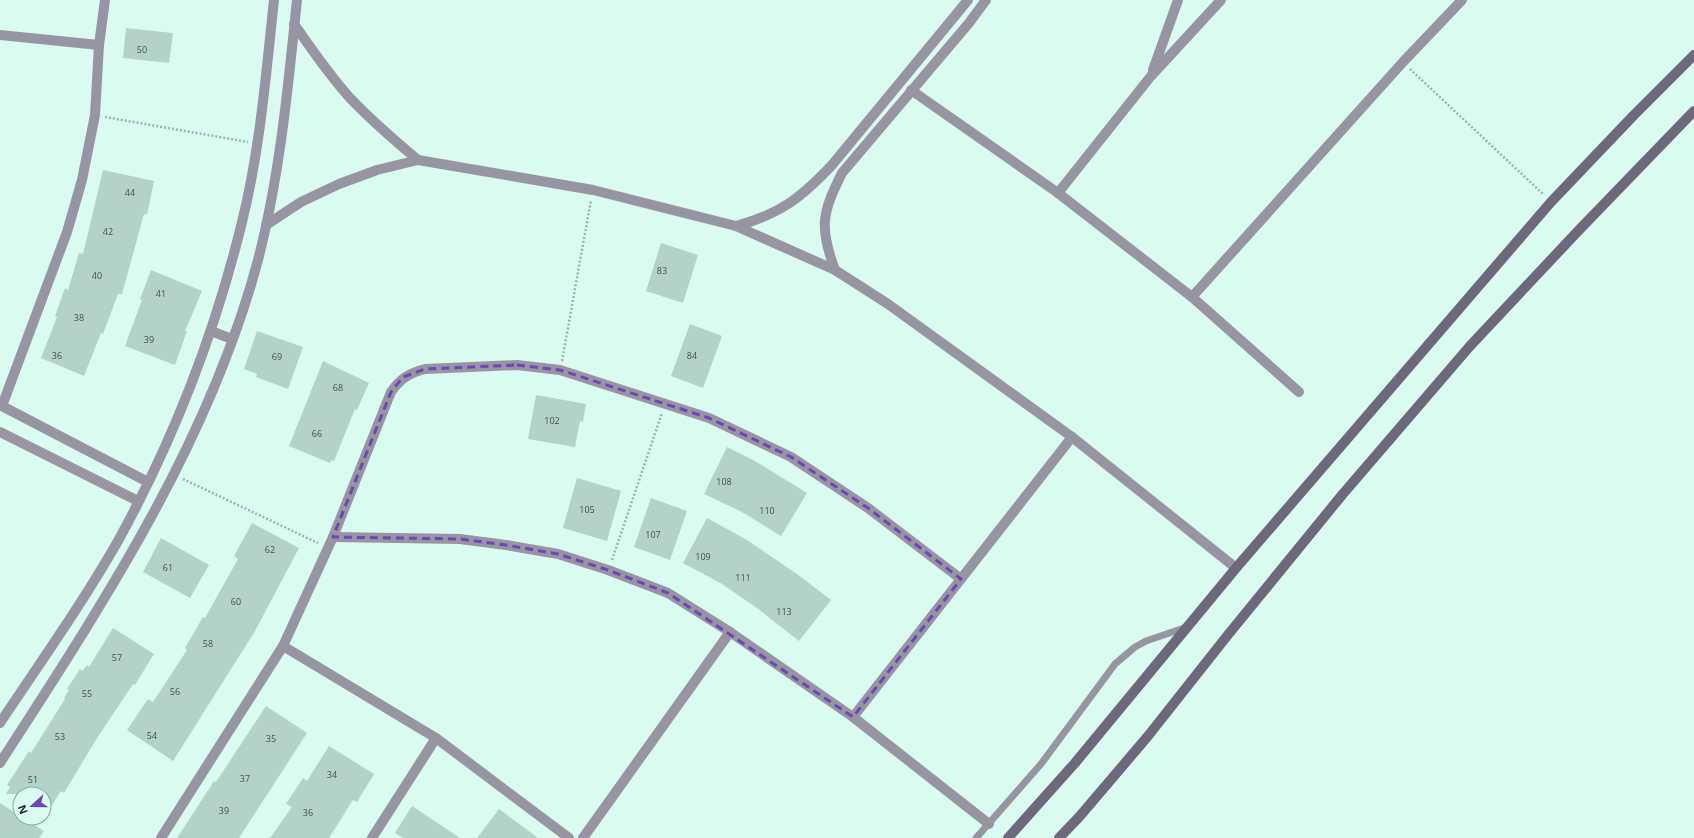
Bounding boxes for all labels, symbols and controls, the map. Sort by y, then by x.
house number: 50 [137,43,147,56]
house number: 44 [125,186,135,199]
house number: 42 [103,225,113,238]
house number: 83 [657,264,667,277]
house number: 40 [92,269,102,282]
house number: 41 [156,287,166,300]
house number: 38 [74,311,84,324]
house number: 39 [144,333,154,346]
house number: 36 [52,349,62,362]
house number: 84 [687,349,697,362]
house number: 69 [272,350,282,363]
house number: 68 [333,381,343,394]
house number: 102 [544,414,560,427]
house number: 66 [312,427,322,440]
house number: 108 [716,475,732,488]
house number: 105 [579,503,595,516]
house number: 110 [759,504,775,517]
house number: 107 [645,528,661,541]
house number: 62 [265,543,275,556]
house number: 109 [695,550,711,563]
house number: 61 [163,561,173,574]
house number: 111 [735,571,751,584]
house number: 60 [231,595,241,608]
house number: 113 [776,605,792,618]
house number: 58 [203,637,213,650]
house number: 57 [112,651,122,664]
house number: 56 [170,685,180,698]
house number: 55 [82,687,92,700]
house number: 54 [147,729,157,742]
house number: 53 [55,730,65,743]
house number: 35 [266,732,276,745]
house number: 34 [327,768,337,781]
house number: 37 [240,772,250,785]
house number: 51 [28,773,38,786]
north arrow [12,786,52,826]
text: N [14,803,31,817]
house number: 39 [219,804,229,817]
house number: 36 [303,806,313,819]

